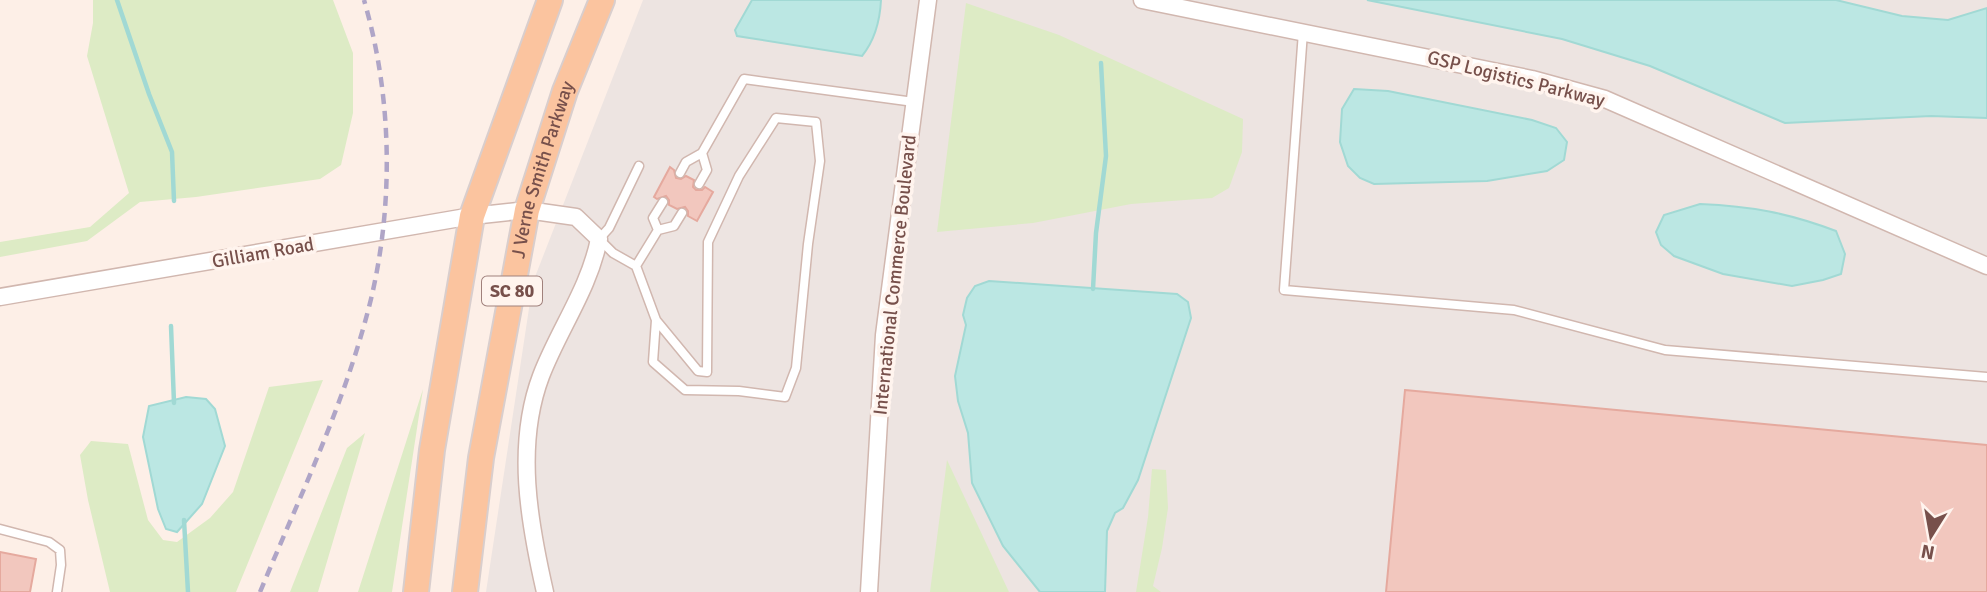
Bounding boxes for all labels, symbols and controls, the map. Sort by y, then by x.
street label: GSP Logistics Parkway [1425,45,1607,113]
street label: J Verne Smith Parkway [506,77,580,260]
street label: International Commerce Boulevard [868,133,922,417]
street label: Gilliam Road [210,232,316,274]
road number: SC 80 [482,276,542,306]
north arrow [1896,501,1966,571]
text: N [1919,539,1937,565]

